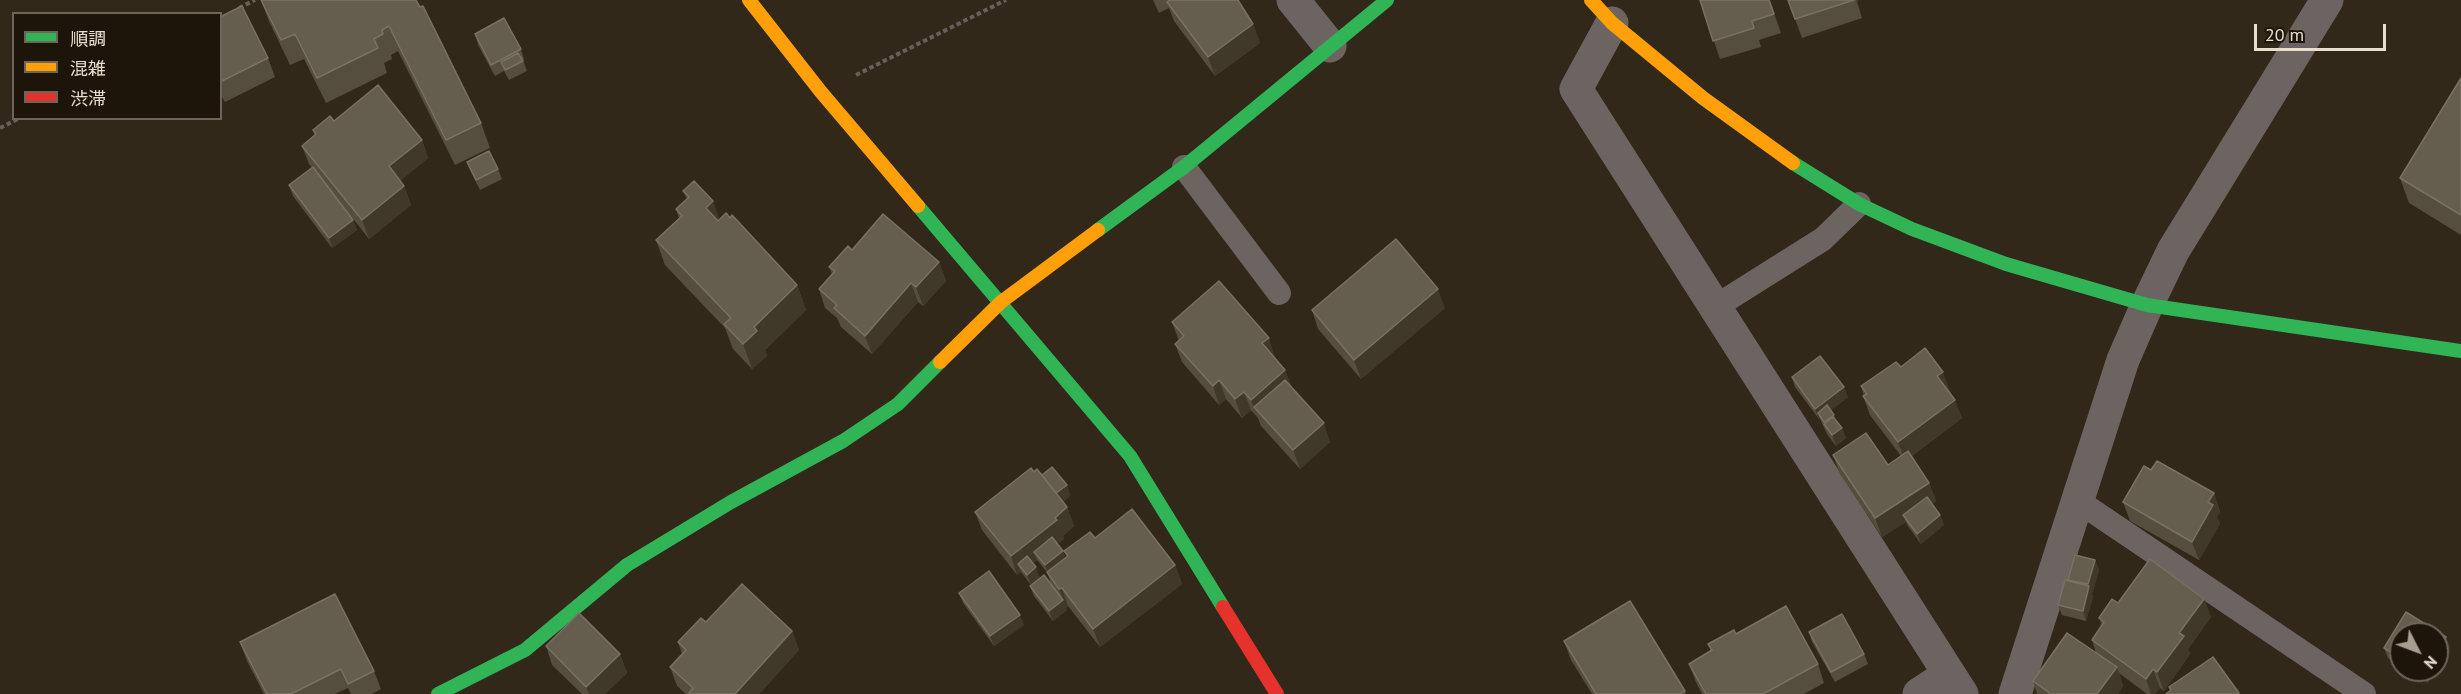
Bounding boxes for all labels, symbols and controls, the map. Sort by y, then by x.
legend [12,12,222,120]
scale bar [2257,12,2389,50]
text: 20 m [2265,23,2304,46]
text: 順調 [70,27,106,50]
text: 混雑 [70,57,106,80]
text: 渋滞 [70,87,106,110]
north arrow [2389,622,2449,682]
text: N [2420,652,2442,673]

